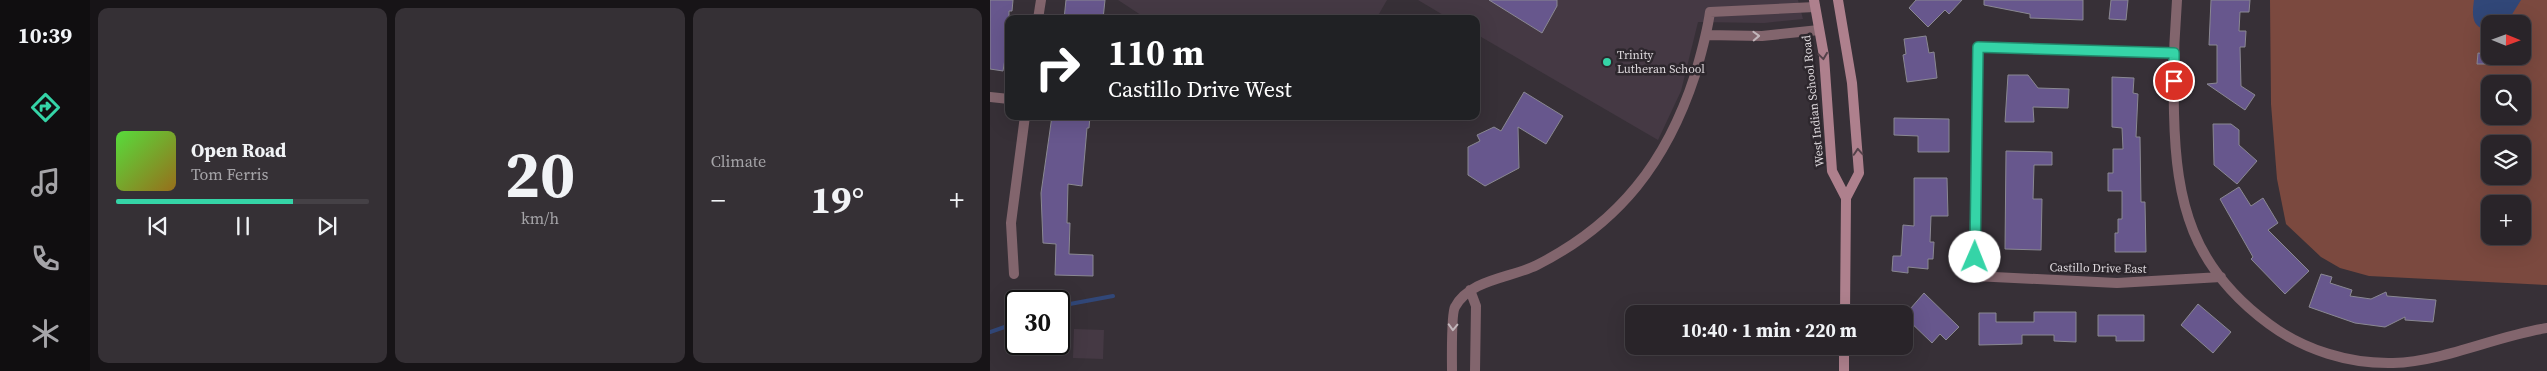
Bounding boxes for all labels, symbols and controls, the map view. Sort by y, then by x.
north arrow [2481,15,2531,65]
map controls [2481,15,2531,245]
text: 10:39 [18,20,72,50]
text: 110 m [1108,29,1204,77]
one-way arrow [1752,31,1760,41]
street label: West Indian School Road [1798,34,1828,168]
icon: right [1025,35,1090,100]
place label: Trinity Lutheran School [1617,47,1705,77]
one-way arrow [1818,51,1828,60]
marker: Trinity Lutheran School [1601,56,1613,68]
pin [2153,60,2195,102]
icon: arrive [2160,67,2188,95]
text: Castillo Drive West [1108,74,1292,104]
button: search [2481,75,2531,125]
icon: directions [28,90,63,125]
text: 20 [505,130,575,219]
button: layers [2481,135,2531,185]
text: Open Road [191,137,286,163]
one-way arrow [1852,148,1863,156]
text: Climate [711,150,766,172]
text: Tom Ferris [191,163,269,185]
icon: music [28,165,63,200]
text: 19° [811,174,864,226]
text: − [711,181,726,219]
text: + [949,181,964,219]
button: + [2481,195,2531,245]
text: km/h [521,207,559,229]
icon: previous [144,212,172,240]
icon: pause [229,212,257,240]
icon: next [313,212,341,240]
position arrow [1948,230,2000,282]
icon: phone [28,241,63,276]
street label: Castillo Drive East [2049,259,2147,277]
speed limit sign: 30 [1005,290,1070,355]
icon: climate [28,316,63,351]
text: 10:40 · 1 min · 220 m [1681,317,1857,343]
one-way arrow [1448,324,1459,332]

